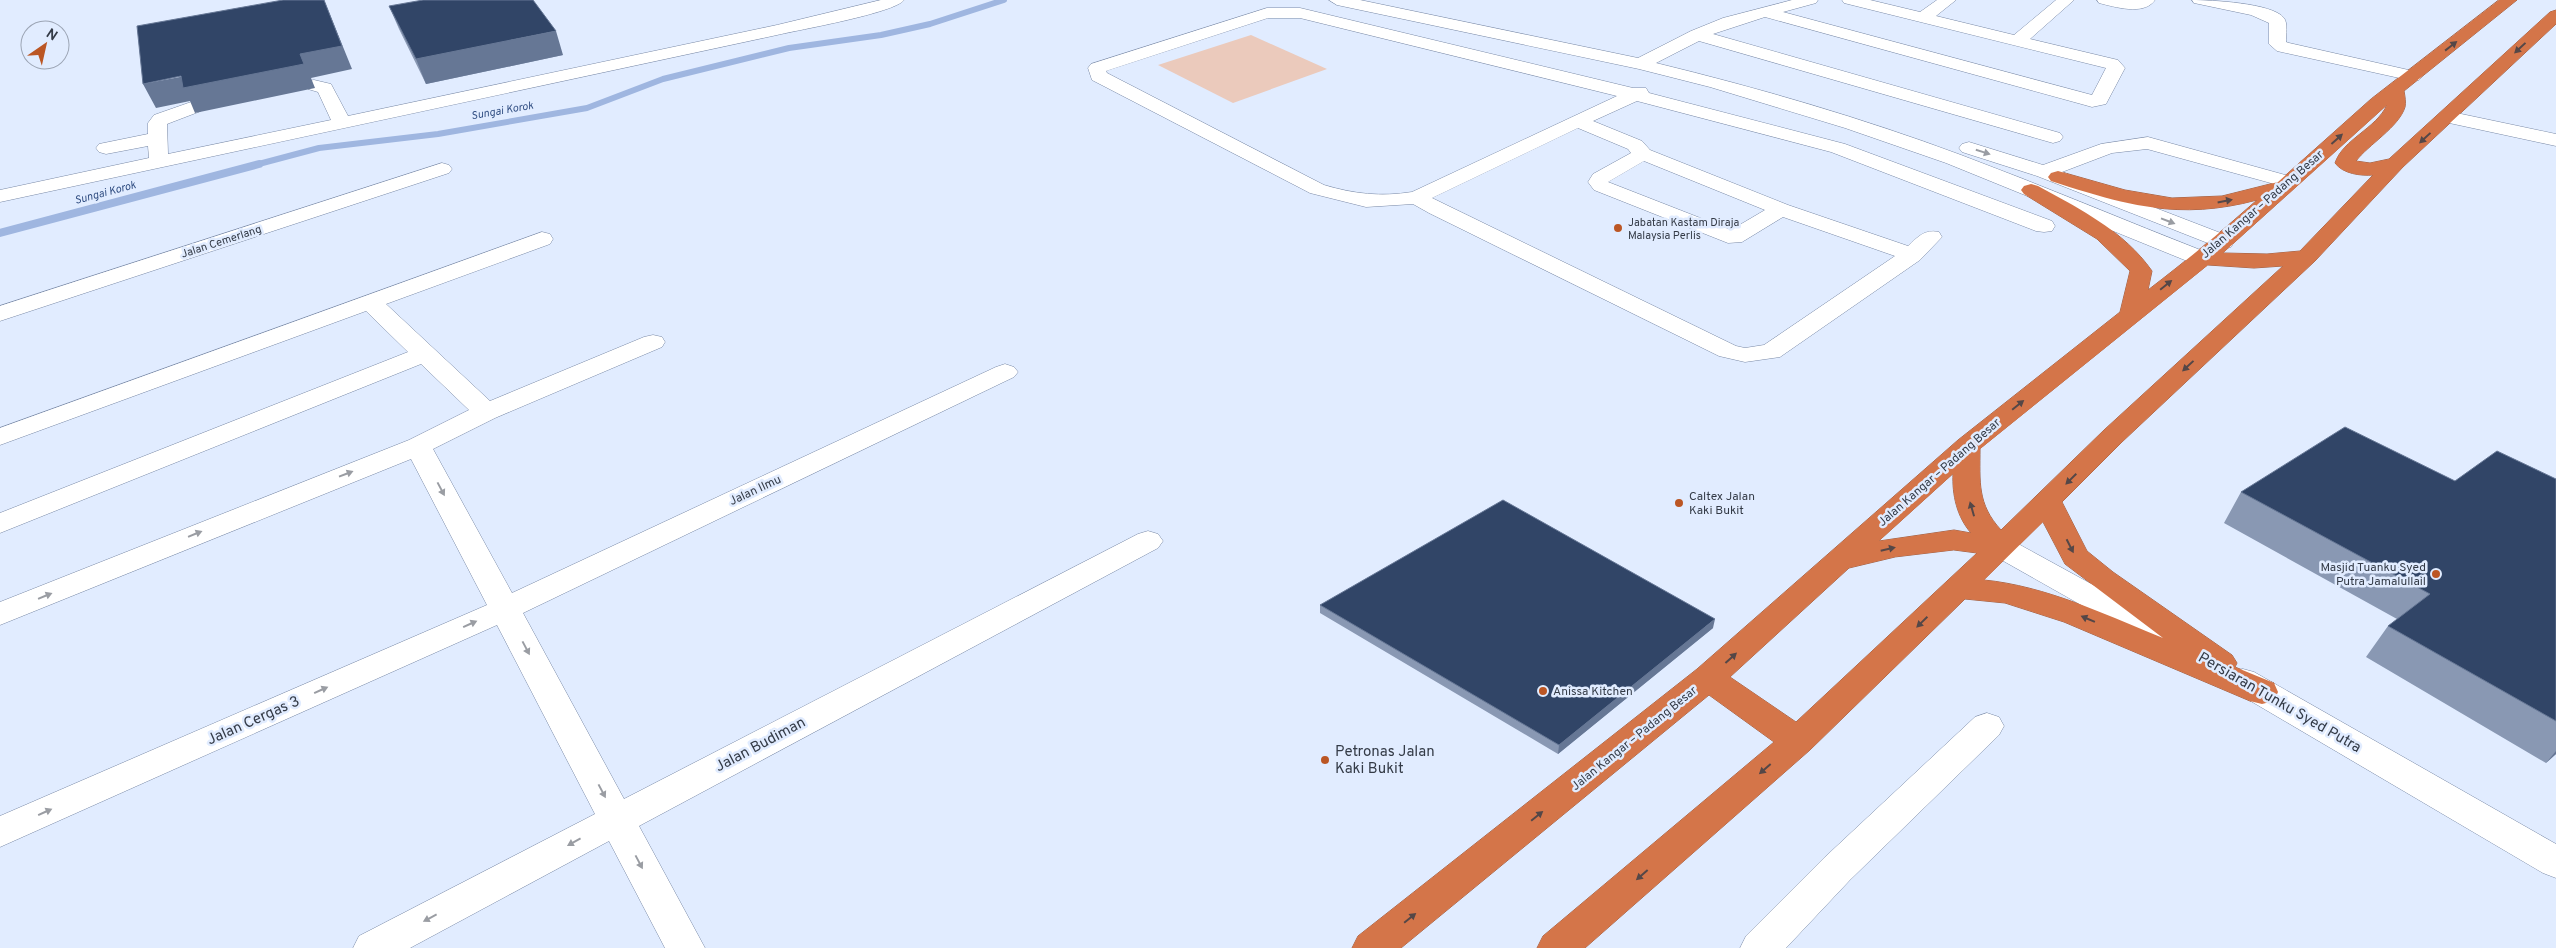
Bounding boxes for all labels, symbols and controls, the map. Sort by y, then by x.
north arrow [20,20,70,70]
text: N [43,26,60,45]
one-way arrow [2444,40,2457,51]
one-way arrow [2515,42,2527,54]
water label: Sungai Korok [470,99,535,123]
one-way arrow [2420,132,2432,144]
one-way arrow [2331,133,2343,145]
street label: Jalan Kangar – Padang Besar [2198,147,2328,262]
one-way arrow [1976,149,1991,156]
water label: Sungai Korok [73,178,138,208]
one-way arrow [2218,197,2234,205]
place label: Jabatan Kastam Diraja Malaysia Perlis [1628,216,1740,243]
one-way arrow [2161,217,2176,225]
street label: Jalan Cemerlang [179,222,263,262]
marker: Jabatan Kastam Diraja Malaysia Perlis [1612,222,1624,234]
one-way arrow [2159,280,2172,291]
one-way arrow [2183,360,2195,372]
one-way arrow [2011,399,2024,410]
street label: Jalan Kangar – Padang Besar [1875,415,2005,530]
one-way arrow [339,470,354,478]
street label: Jalan Ilmu [727,472,784,510]
one-way arrow [2065,472,2077,484]
one-way arrow [437,482,445,496]
place label: Caltex Jalan Kaki Bukit [1689,489,1755,519]
marker: Caltex Jalan Kaki Bukit [1673,497,1685,509]
one-way arrow [1968,502,1976,517]
one-way arrow [188,530,203,538]
one-way arrow [2066,539,2074,553]
one-way arrow [1881,545,1896,553]
place label: Masjid Tuanku Syed Putra Jamalullail [2321,560,2426,590]
marker: Masjid Tuanku Syed Putra Jamalullail [2430,568,2442,580]
one-way arrow [38,592,53,600]
one-way arrow [2080,615,2095,623]
one-way arrow [1916,616,1928,628]
one-way arrow [463,620,477,628]
one-way arrow [522,640,530,655]
street label: Persiaran Tunku Syed Putra [2194,649,2364,758]
one-way arrow [1725,652,1737,664]
street label: Jalan Kangar – Padang Besar [1568,683,1701,795]
place label: Anissa Kitchen [1553,684,1633,700]
one-way arrow [314,685,328,693]
marker: Anissa Kitchen [1537,685,1549,697]
street label: Jalan Cergas 3 [204,692,303,750]
street label: Jalan Budiman [712,714,809,777]
place label: Petronas Jalan Kaki Bukit [1335,743,1435,779]
marker: Petronas Jalan Kaki Bukit [1319,754,1331,766]
one-way arrow [1759,764,1772,775]
one-way arrow [598,784,606,798]
one-way arrow [38,807,52,815]
one-way arrow [1530,810,1543,821]
one-way arrow [567,838,580,847]
one-way arrow [635,854,643,869]
one-way arrow [1636,869,1648,881]
one-way arrow [1404,912,1417,923]
one-way arrow [423,914,437,922]

